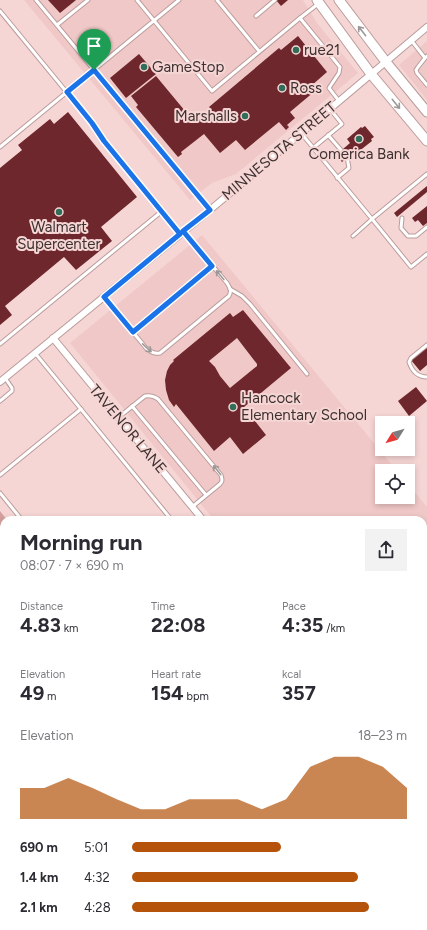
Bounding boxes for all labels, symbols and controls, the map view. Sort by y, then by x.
one-way arrow [358,25,366,36]
pin [77,29,111,70]
icon: arrive [83,35,105,57]
place label: rue21 [304,41,340,59]
marker: rue21 [291,45,301,55]
place label: GameStop [152,58,225,76]
marker: GameStop [139,62,149,72]
place label: Ross [290,79,322,97]
marker: Ross [277,83,287,93]
street label: MINNESOTA STREET [218,97,340,204]
one-way arrow [392,98,400,109]
place label: Marshalls [175,107,237,125]
marker: Marshalls [240,111,250,121]
marker: Comerica Bank [354,134,364,144]
place label: Comerica Bank [309,145,410,163]
marker: Walmart Supercenter [54,207,64,217]
place label: Walmart Supercenter [17,218,101,253]
one-way arrow [215,269,224,280]
one-way arrow [142,343,152,352]
street label: TAVENOR LANE [85,381,171,477]
place label: Hancock Elementary School [241,389,367,424]
marker: Hancock Elementary School [228,402,238,412]
north arrow [375,416,415,456]
map controls [375,416,415,504]
button: locate [375,464,415,504]
one-way arrow [212,465,221,475]
text: Morning run [20,529,143,556]
button: share [365,529,407,571]
text: 08:07 · 7 × 690 m [20,558,123,573]
text: Distance [20,600,63,613]
text: Time [151,600,175,613]
text: Pace [282,600,306,613]
text: 4.83 [20,613,61,637]
text: 22:08 [151,613,205,637]
text: 4:35 [282,613,323,637]
text: km [61,622,78,635]
text: /km [323,622,345,635]
text: Elevation [20,668,65,681]
text: Heart rate [151,668,201,681]
text: kcal [282,668,301,681]
text: 49 [20,681,44,705]
text: 154 [151,681,184,705]
text: 357 [282,681,316,705]
text: m [44,690,56,703]
text: bpm [184,690,209,703]
text: Elevation [20,728,73,743]
text: 18–23 m [358,728,407,743]
text: 690 m [20,840,58,855]
text: 5:01 [84,840,108,855]
text: 1.4 km [20,870,58,885]
text: 4:32 [84,870,110,885]
text: 2.1 km [20,900,58,915]
text: 4:28 [84,900,111,915]

